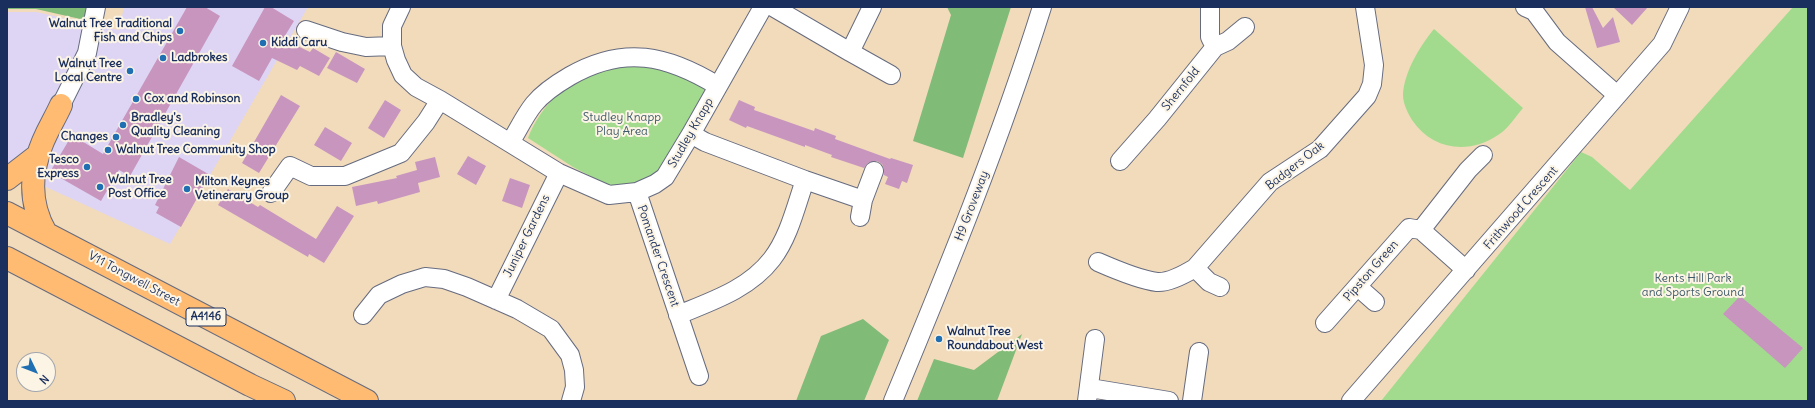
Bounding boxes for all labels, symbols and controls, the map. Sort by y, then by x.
place label: Walnut Tree Traditional Fish and Chips [49,17,172,45]
marker: Walnut Tree Traditional Fish and Chips [175,26,185,36]
place label: Kiddi Caru [271,36,327,50]
marker: Kiddi Caru [258,38,268,48]
place label: Ladbrokes [171,51,227,65]
marker: Ladbrokes [158,53,168,63]
place label: Walnut Tree Local Centre [55,57,122,85]
street label: Shernfold [1159,64,1203,114]
marker: Walnut Tree Local Centre [125,66,135,76]
place label: Cox and Robinson [144,92,241,106]
marker: Cox and Robinson [131,94,141,104]
street label: Studley Knapp [665,96,717,170]
place label: Bradley's Quality Cleaning [131,111,220,139]
park label: Studley Knapp Play Area [583,111,661,139]
marker: Bradley's Quality Cleaning [118,120,128,130]
place label: Changes [61,130,108,144]
marker: Changes [111,132,121,142]
street label: Badgers Oak [1263,139,1327,193]
place label: Walnut Tree Community Shop [116,143,276,157]
marker: Walnut Tree Community Shop [103,145,113,155]
place label: Tesco Express [37,153,79,181]
marker: Tesco Express [82,162,92,172]
street label: Frithwood Crescent [1481,164,1561,252]
street label: H9 Groveway [952,169,992,243]
place label: Walnut Tree Post Office [108,173,172,201]
place label: Milton Keynes Vetinerary Group [195,175,289,203]
marker: Walnut Tree Post Office [95,182,105,192]
marker: Milton Keynes Vetinerary Group [182,184,192,194]
street label: Juniper Gardens [501,192,553,280]
street label: Pomander Crescent [634,203,682,309]
street label: Pipston Green [1341,238,1401,304]
street label: V11 Tongwell Street [86,249,182,309]
park label: Kents Hill Park and Sports Ground [1642,272,1744,300]
road number: A4146 [186,308,226,326]
place label: Walnut Tree Roundabout West [947,325,1043,353]
marker: Walnut Tree Roundabout West [934,334,944,344]
north arrow [16,352,56,392]
text: N [36,372,52,387]

